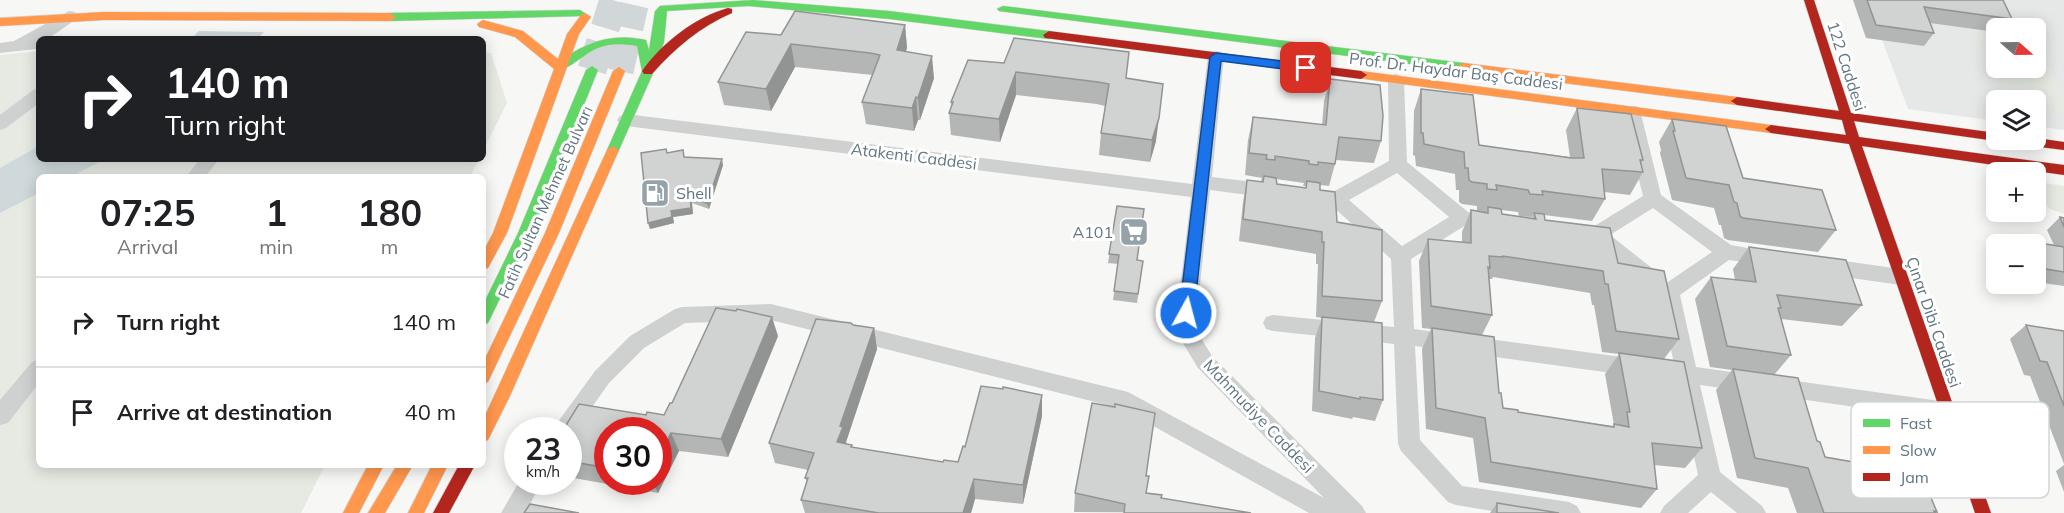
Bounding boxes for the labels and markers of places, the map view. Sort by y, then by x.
pin [1280,42,1331,93]
fuel station icon: Shell [639,177,671,209]
place label: Shell [676,183,712,203]
supermarket icon: A101 [1118,216,1150,248]
place label: A101 [1072,222,1113,242]

